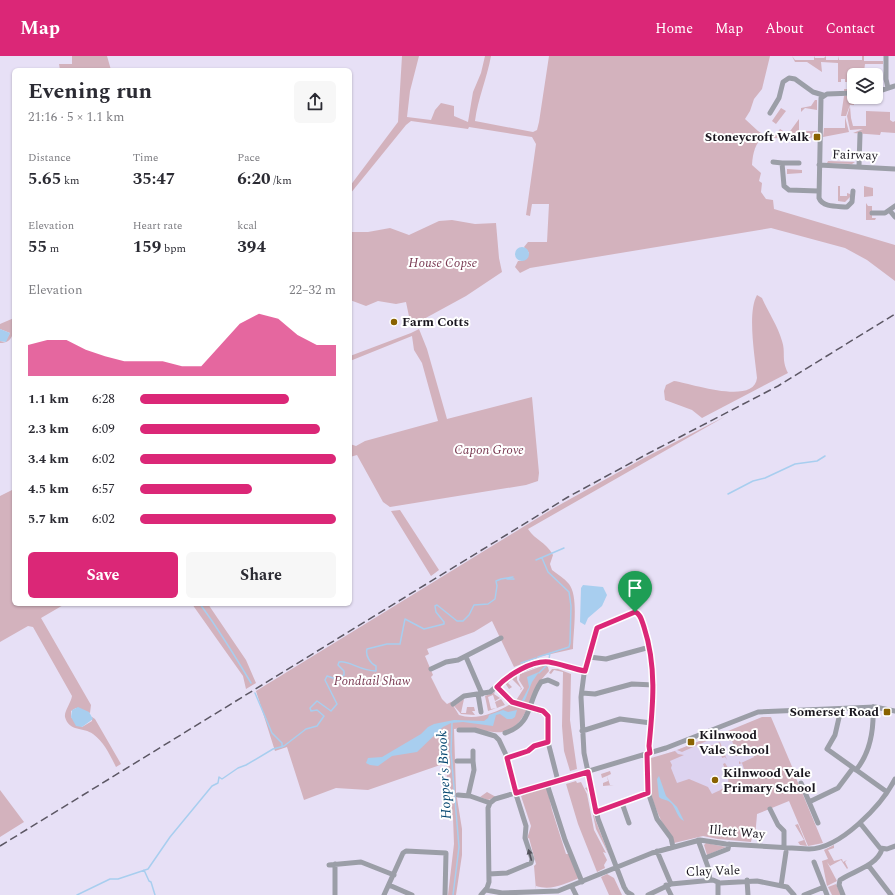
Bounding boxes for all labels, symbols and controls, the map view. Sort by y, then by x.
text: Map [20,14,60,43]
text: Home [655,18,693,39]
text: Map [715,18,743,39]
text: About [765,18,804,39]
text: Contact [826,18,875,39]
map controls [847,68,883,104]
button: layers [847,68,883,104]
text: Evening run [28,75,152,108]
button: share [294,81,336,123]
text: 21:16 · 5 × 1.1 km [28,107,124,127]
place label: Stoneycroft Walk [705,127,809,147]
marker: Stoneycroft Walk [812,132,822,142]
street label: Fairway [832,144,879,166]
text: Distance [28,149,71,166]
text: Time [133,149,158,166]
text: Pace [237,149,260,166]
text: 5.65 [28,166,61,192]
text: 35:47 [133,166,175,192]
text: 6:20 [237,166,271,192]
text: km [61,172,80,189]
text: /km [271,172,292,189]
text: Elevation [28,217,74,234]
text: Heart rate [133,217,182,234]
text: kcal [237,217,257,234]
text: 55 [28,234,47,260]
text: 159 [133,234,161,260]
text: 394 [237,234,266,260]
text: m [47,240,59,257]
text: bpm [161,240,186,257]
park label: House Copse [409,253,478,273]
text: Elevation [28,280,82,300]
text: 22–32 m [289,280,336,300]
place label: Farm Cotts [402,312,469,332]
marker: Farm Cotts [389,317,399,327]
text: 1.1 km [28,389,69,409]
text: 6:28 [92,389,115,409]
text: 2.3 km [28,419,69,439]
text: 6:09 [92,419,115,439]
park label: Capon Grove [454,440,524,460]
text: 3.4 km [28,449,69,469]
text: 6:02 [92,449,115,469]
text: 4.5 km [28,479,69,499]
text: 6:57 [92,479,115,499]
text: 5.7 km [28,509,69,529]
text: 6:02 [92,509,115,529]
button: Save [28,552,178,598]
button: Share [186,552,336,598]
pin [618,571,652,612]
icon: arrive [624,577,646,599]
park label: Pondtail Shaw [334,671,410,691]
place label: Somerset Road [789,702,879,722]
marker: Somerset Road [882,707,892,717]
place label: Kilnwood Vale School [699,725,769,760]
water label: Hopper's Brook [431,730,457,820]
marker: Kilnwood Vale School [686,737,696,747]
place label: Kilnwood Vale Primary School [723,763,816,798]
marker: Kilnwood Vale Primary School [710,775,720,785]
street label: Illett Way [708,820,767,844]
one-way arrow [527,849,533,861]
street label: Clay Vale [685,860,741,882]

